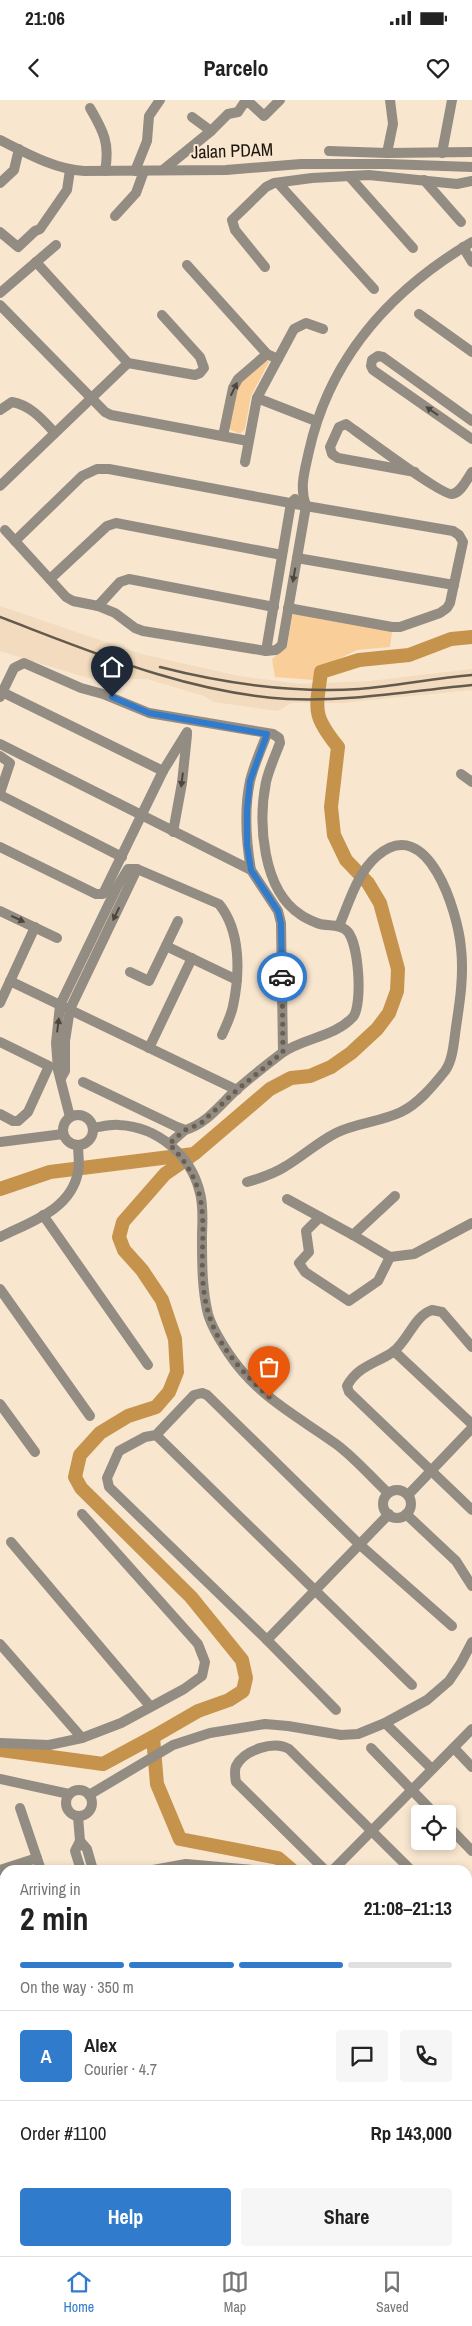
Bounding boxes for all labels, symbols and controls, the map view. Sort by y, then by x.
text: 21:06 [25,5,65,31]
text: Parcelo [203,53,269,83]
icon: back [20,54,48,82]
icon: heart [424,54,452,82]
street label: Jalan PDAM [191,137,273,164]
one-way arrow [230,382,238,396]
one-way arrow [425,406,439,416]
one-way arrow [290,568,298,584]
pin [91,646,133,697]
icon: home [98,653,126,681]
one-way arrow [178,772,186,788]
one-way arrow [112,907,120,921]
one-way arrow [11,915,25,923]
courier [257,952,307,1002]
icon: car [268,963,296,991]
one-way arrow [54,1017,62,1033]
pin [248,1346,290,1397]
icon: bag [255,1353,283,1381]
map controls [411,1805,456,1850]
button: locate [411,1805,456,1850]
text: Arriving in [20,1878,81,1900]
text: 21:08–21:13 [364,1895,452,1921]
text: 2 min [20,1897,89,1940]
text: On the way · 350 m [20,1976,134,1998]
button: chat [336,2030,388,2082]
button: phone [400,2030,452,2082]
text: Alex [84,2032,117,2058]
text: A [40,2043,52,2069]
text: Courier · 4.7 [84,2058,157,2080]
text: Order #1100 [20,2120,106,2146]
text: Rp 143,000 [371,2120,452,2146]
button: Help [20,2188,231,2246]
button: Share [241,2188,452,2246]
tab: Home [63,2268,94,2316]
tab: Map [221,2268,249,2316]
tab: Saved [376,2268,409,2316]

